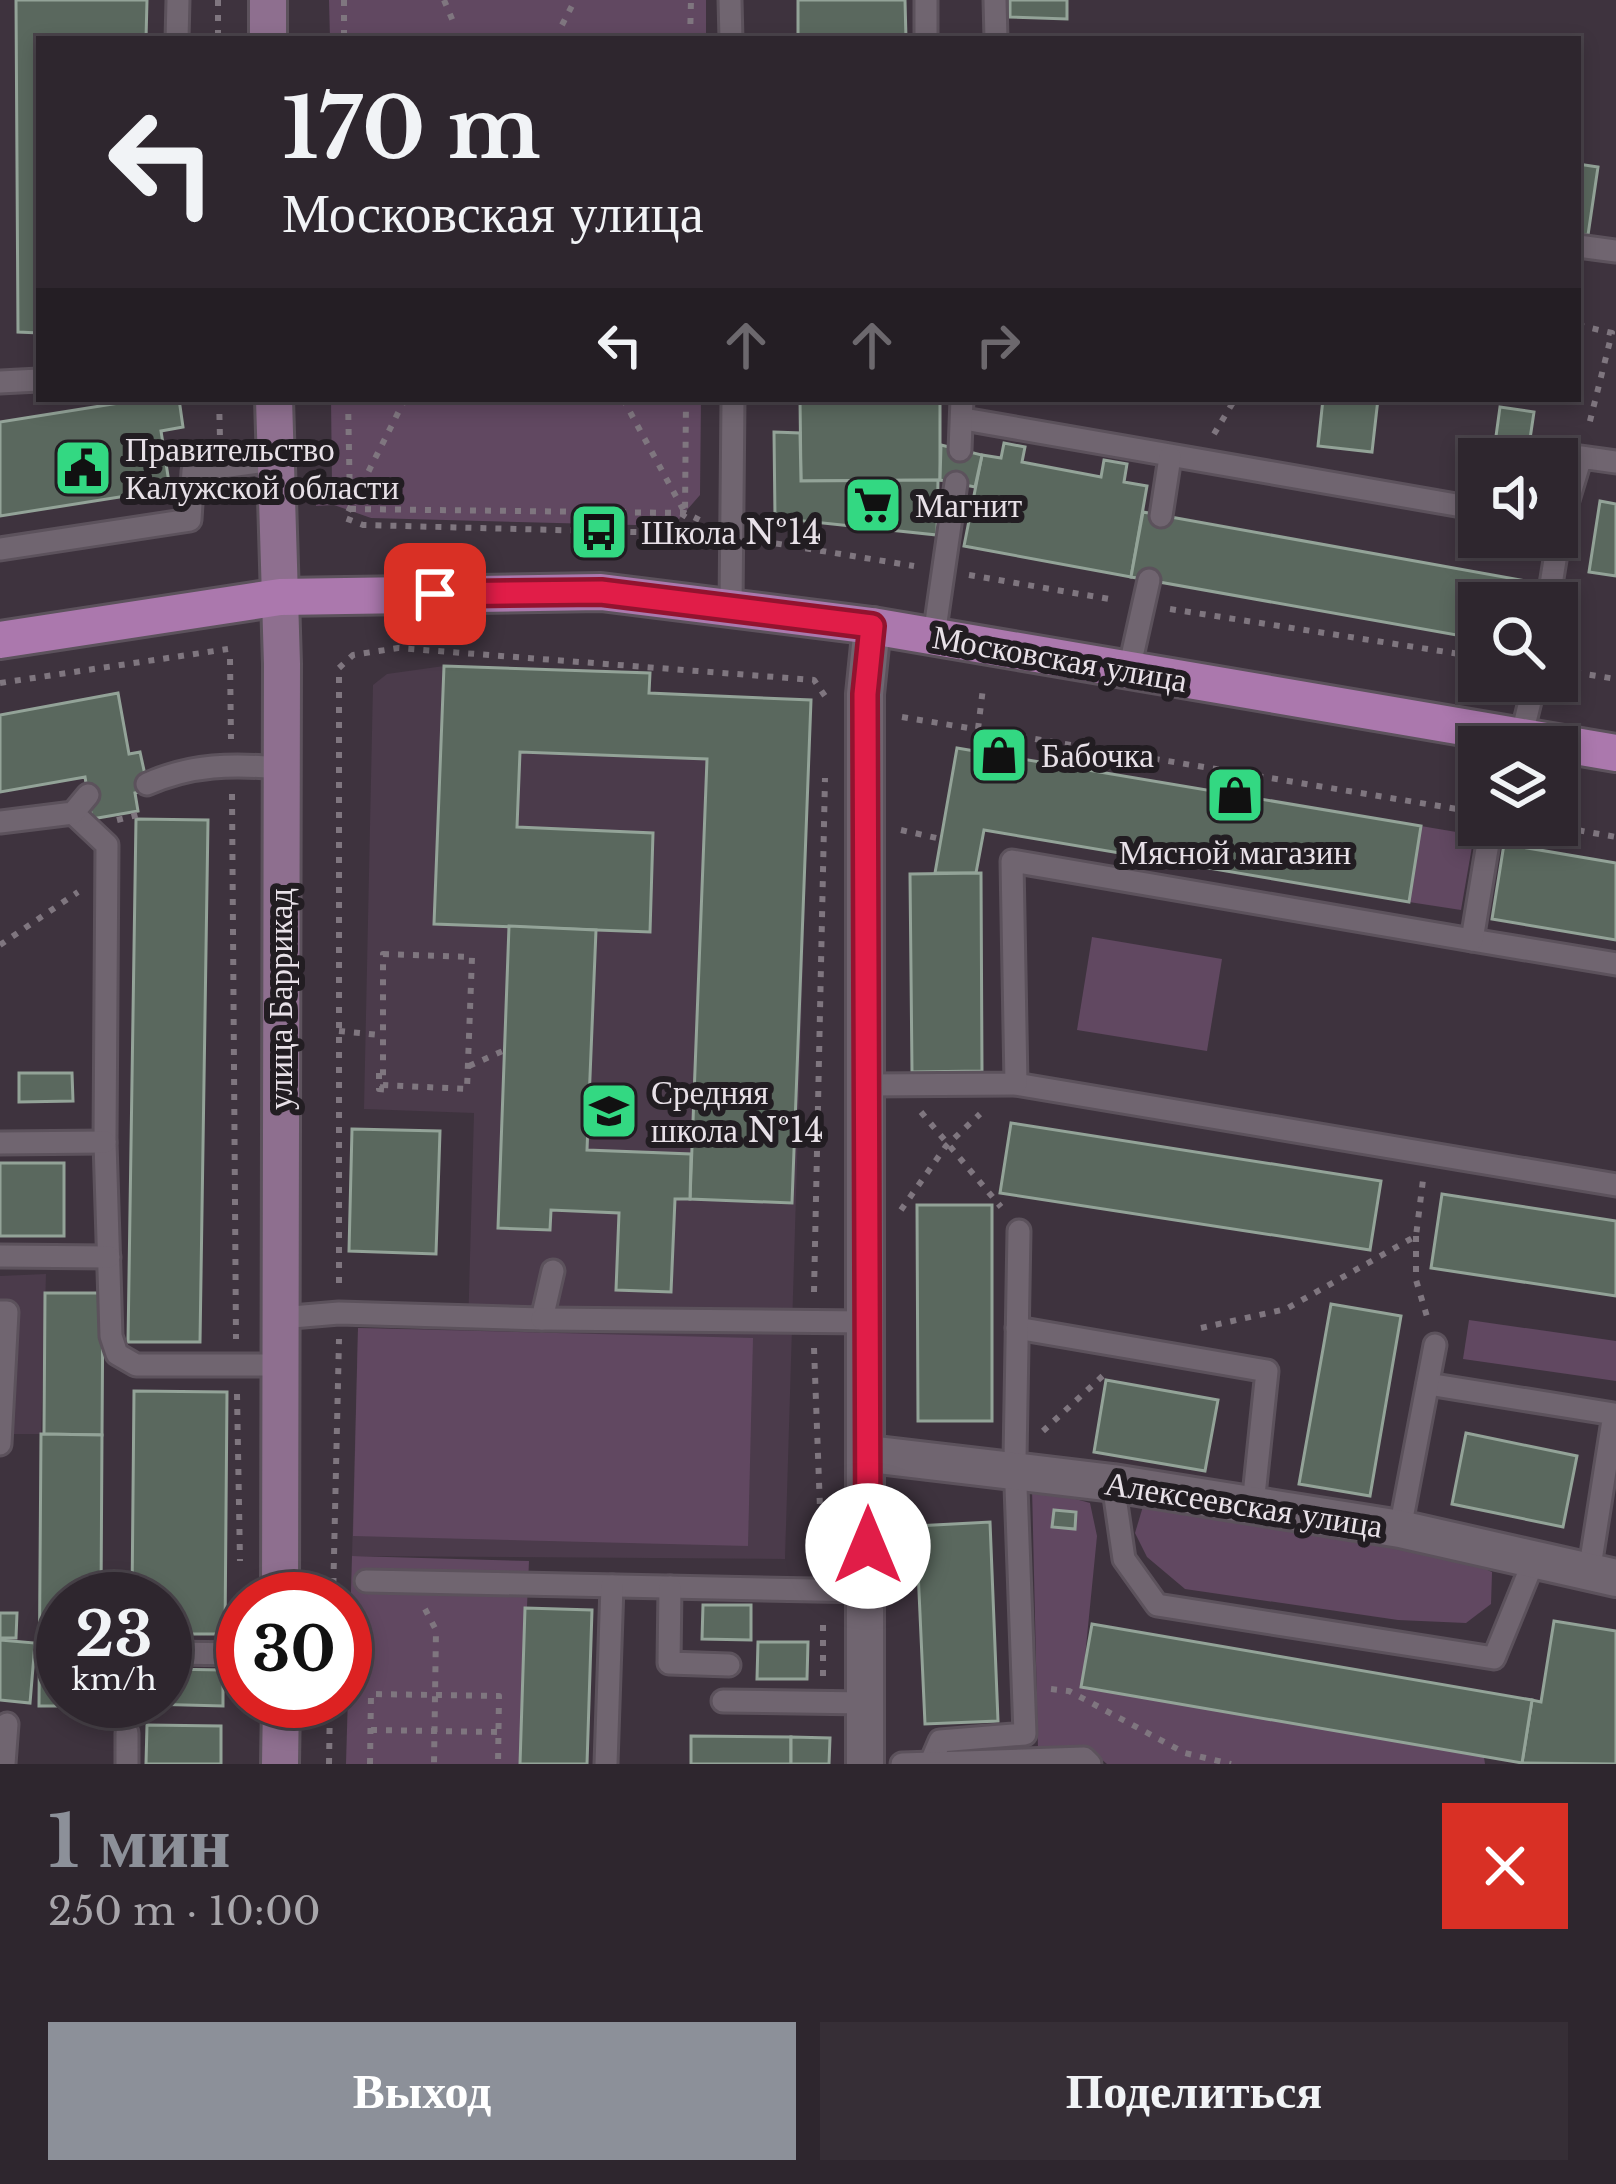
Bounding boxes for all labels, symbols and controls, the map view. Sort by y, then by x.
text: 170 m [282,77,541,181]
icon: left [84,84,240,240]
text: Московская улица [282,180,704,247]
icon: left [587,312,653,378]
icon: ahead [713,312,779,378]
icon: ahead [839,312,905,378]
icon: right [965,312,1031,378]
place label: Правительство Калужской области [125,429,399,508]
public building icon: Правительство Калужской области [52,437,114,499]
map controls [1458,438,1578,846]
button: sound [1458,438,1578,558]
supermarket icon: Магнит [842,474,904,536]
place label: Магнит [915,485,1022,526]
bus stop icon: Школа №14 [568,501,630,563]
place label: Школа №14 [641,512,822,553]
pin [384,543,486,645]
icon: arrive [402,561,468,627]
button: search [1458,582,1578,702]
street label: Московская улица [929,616,1191,701]
shop icon: Бабочка [968,724,1030,786]
button: layers [1458,726,1578,846]
place label: Бабочка [1041,735,1154,776]
shop icon: Мясной магазин [1204,764,1266,826]
place label: Мясной магазин [1119,832,1351,873]
street label: улица Баррикад [260,888,301,1110]
place label: Средняя школа №14 [651,1072,824,1151]
school or university icon: Средняя школа №14 [578,1080,640,1142]
street label: Алексеевская улица [1102,1462,1386,1547]
position arrow [805,1483,931,1609]
speed limit sign: 30 [216,1572,372,1728]
text: 23 [75,1598,153,1672]
text: km/h [71,1661,157,1698]
text: 1 мин [48,1797,231,1886]
button: close [1442,1803,1568,1929]
text: 250 m · 10:00 [48,1887,321,1936]
button: Выход [48,2022,796,2160]
button: Поделиться [820,2022,1568,2160]

